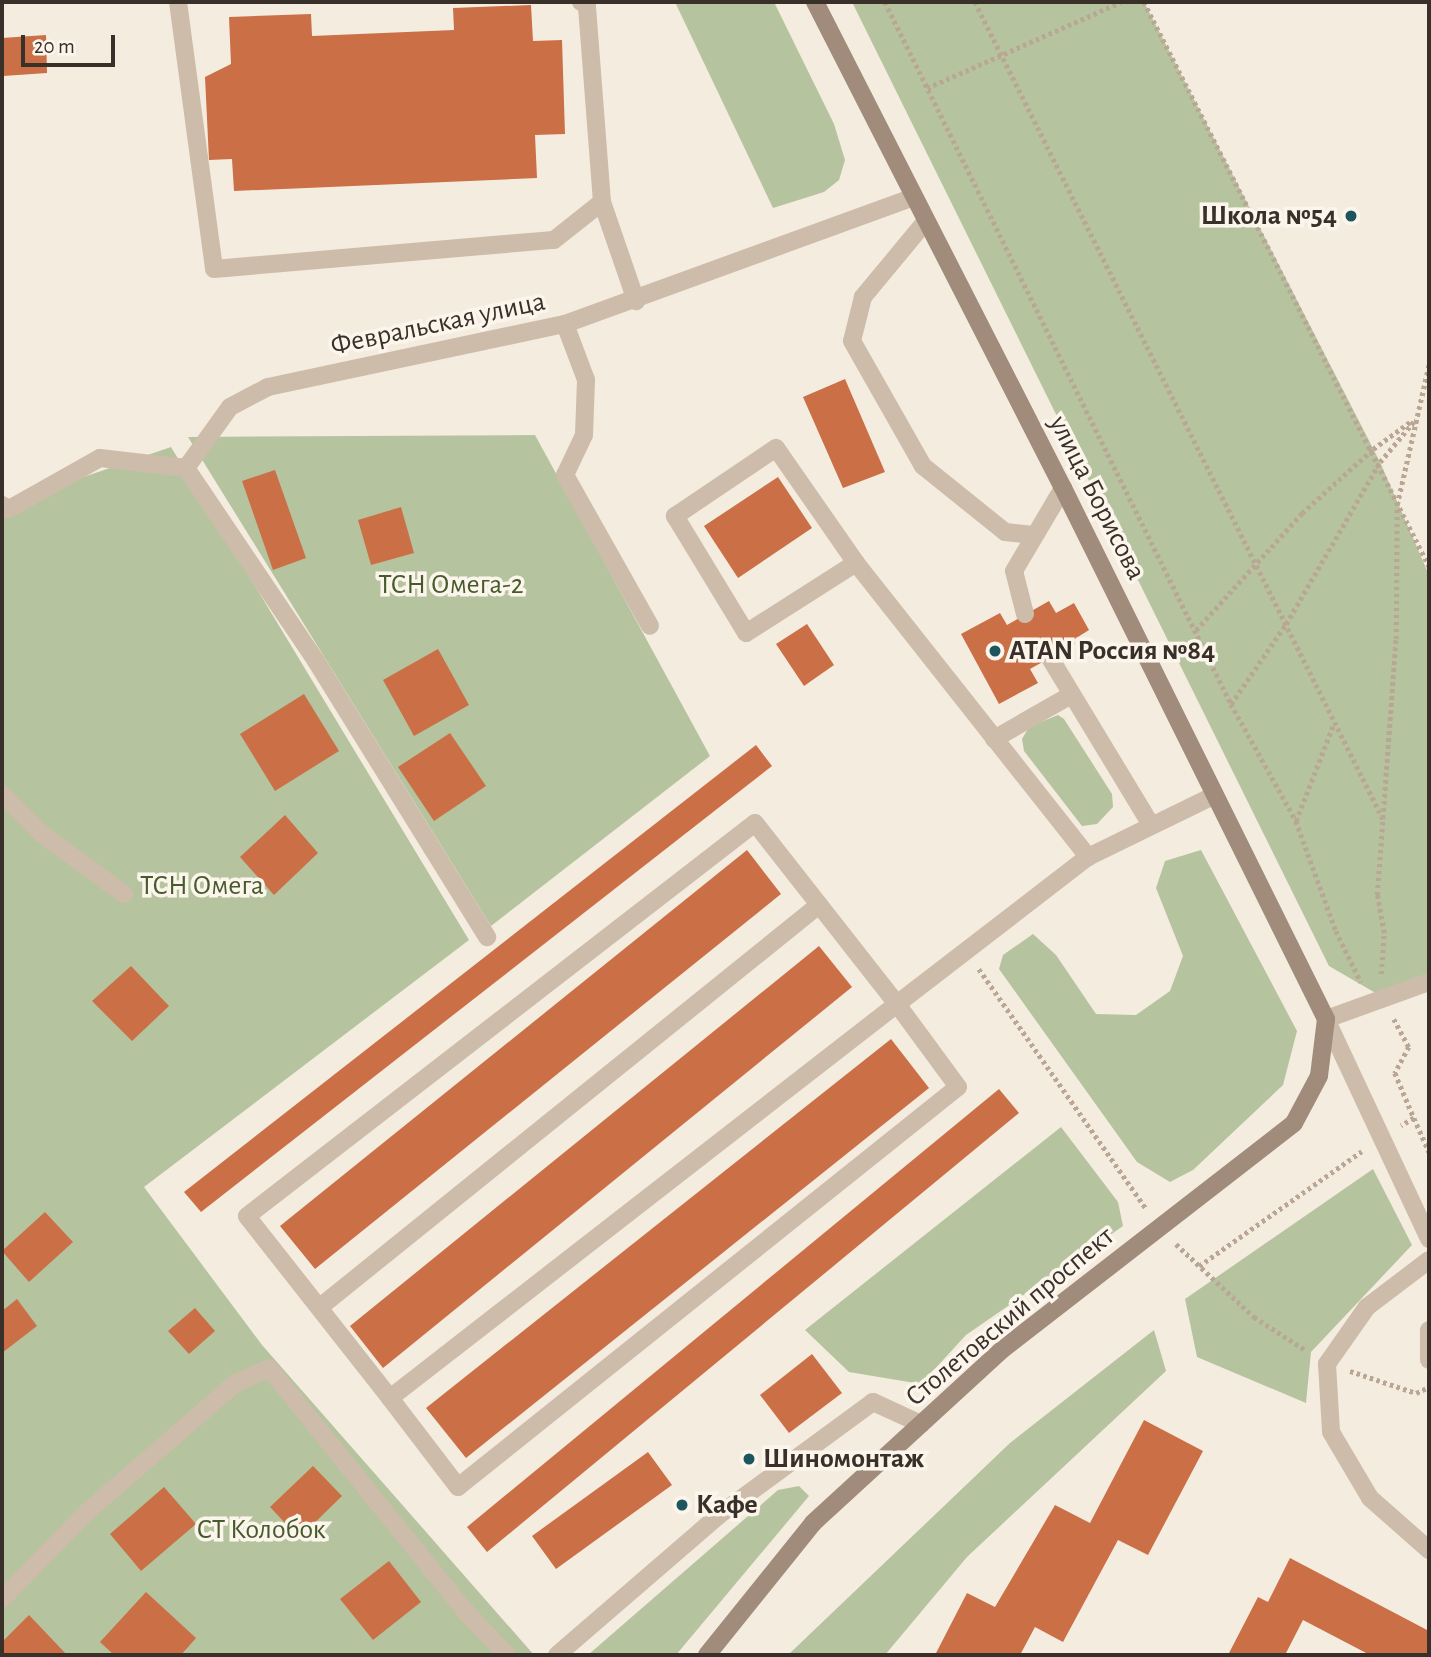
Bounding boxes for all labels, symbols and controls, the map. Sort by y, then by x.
scale bar [24,21,119,65]
text: 20 m [34,36,75,57]
place label: Школа №54 [1201,199,1337,233]
marker: Школа №54 [1343,208,1359,224]
street label: Февральская улица [328,285,548,363]
street label: улица Борисова [1041,410,1153,586]
park label: ТСН Омега-2 [378,568,524,602]
place label: ATAN Россия №84 [1009,634,1215,668]
marker: ATAN Россия №84 [987,643,1003,659]
park label: ТСН Омега [140,869,264,903]
street label: Столетовский проспект [899,1220,1121,1414]
place label: Шиномонтаж [763,1442,924,1476]
marker: Шиномонтаж [741,1451,757,1467]
place label: Кафе [696,1488,758,1522]
marker: Кафе [674,1497,690,1513]
park label: СТ Колобок [196,1513,326,1547]

